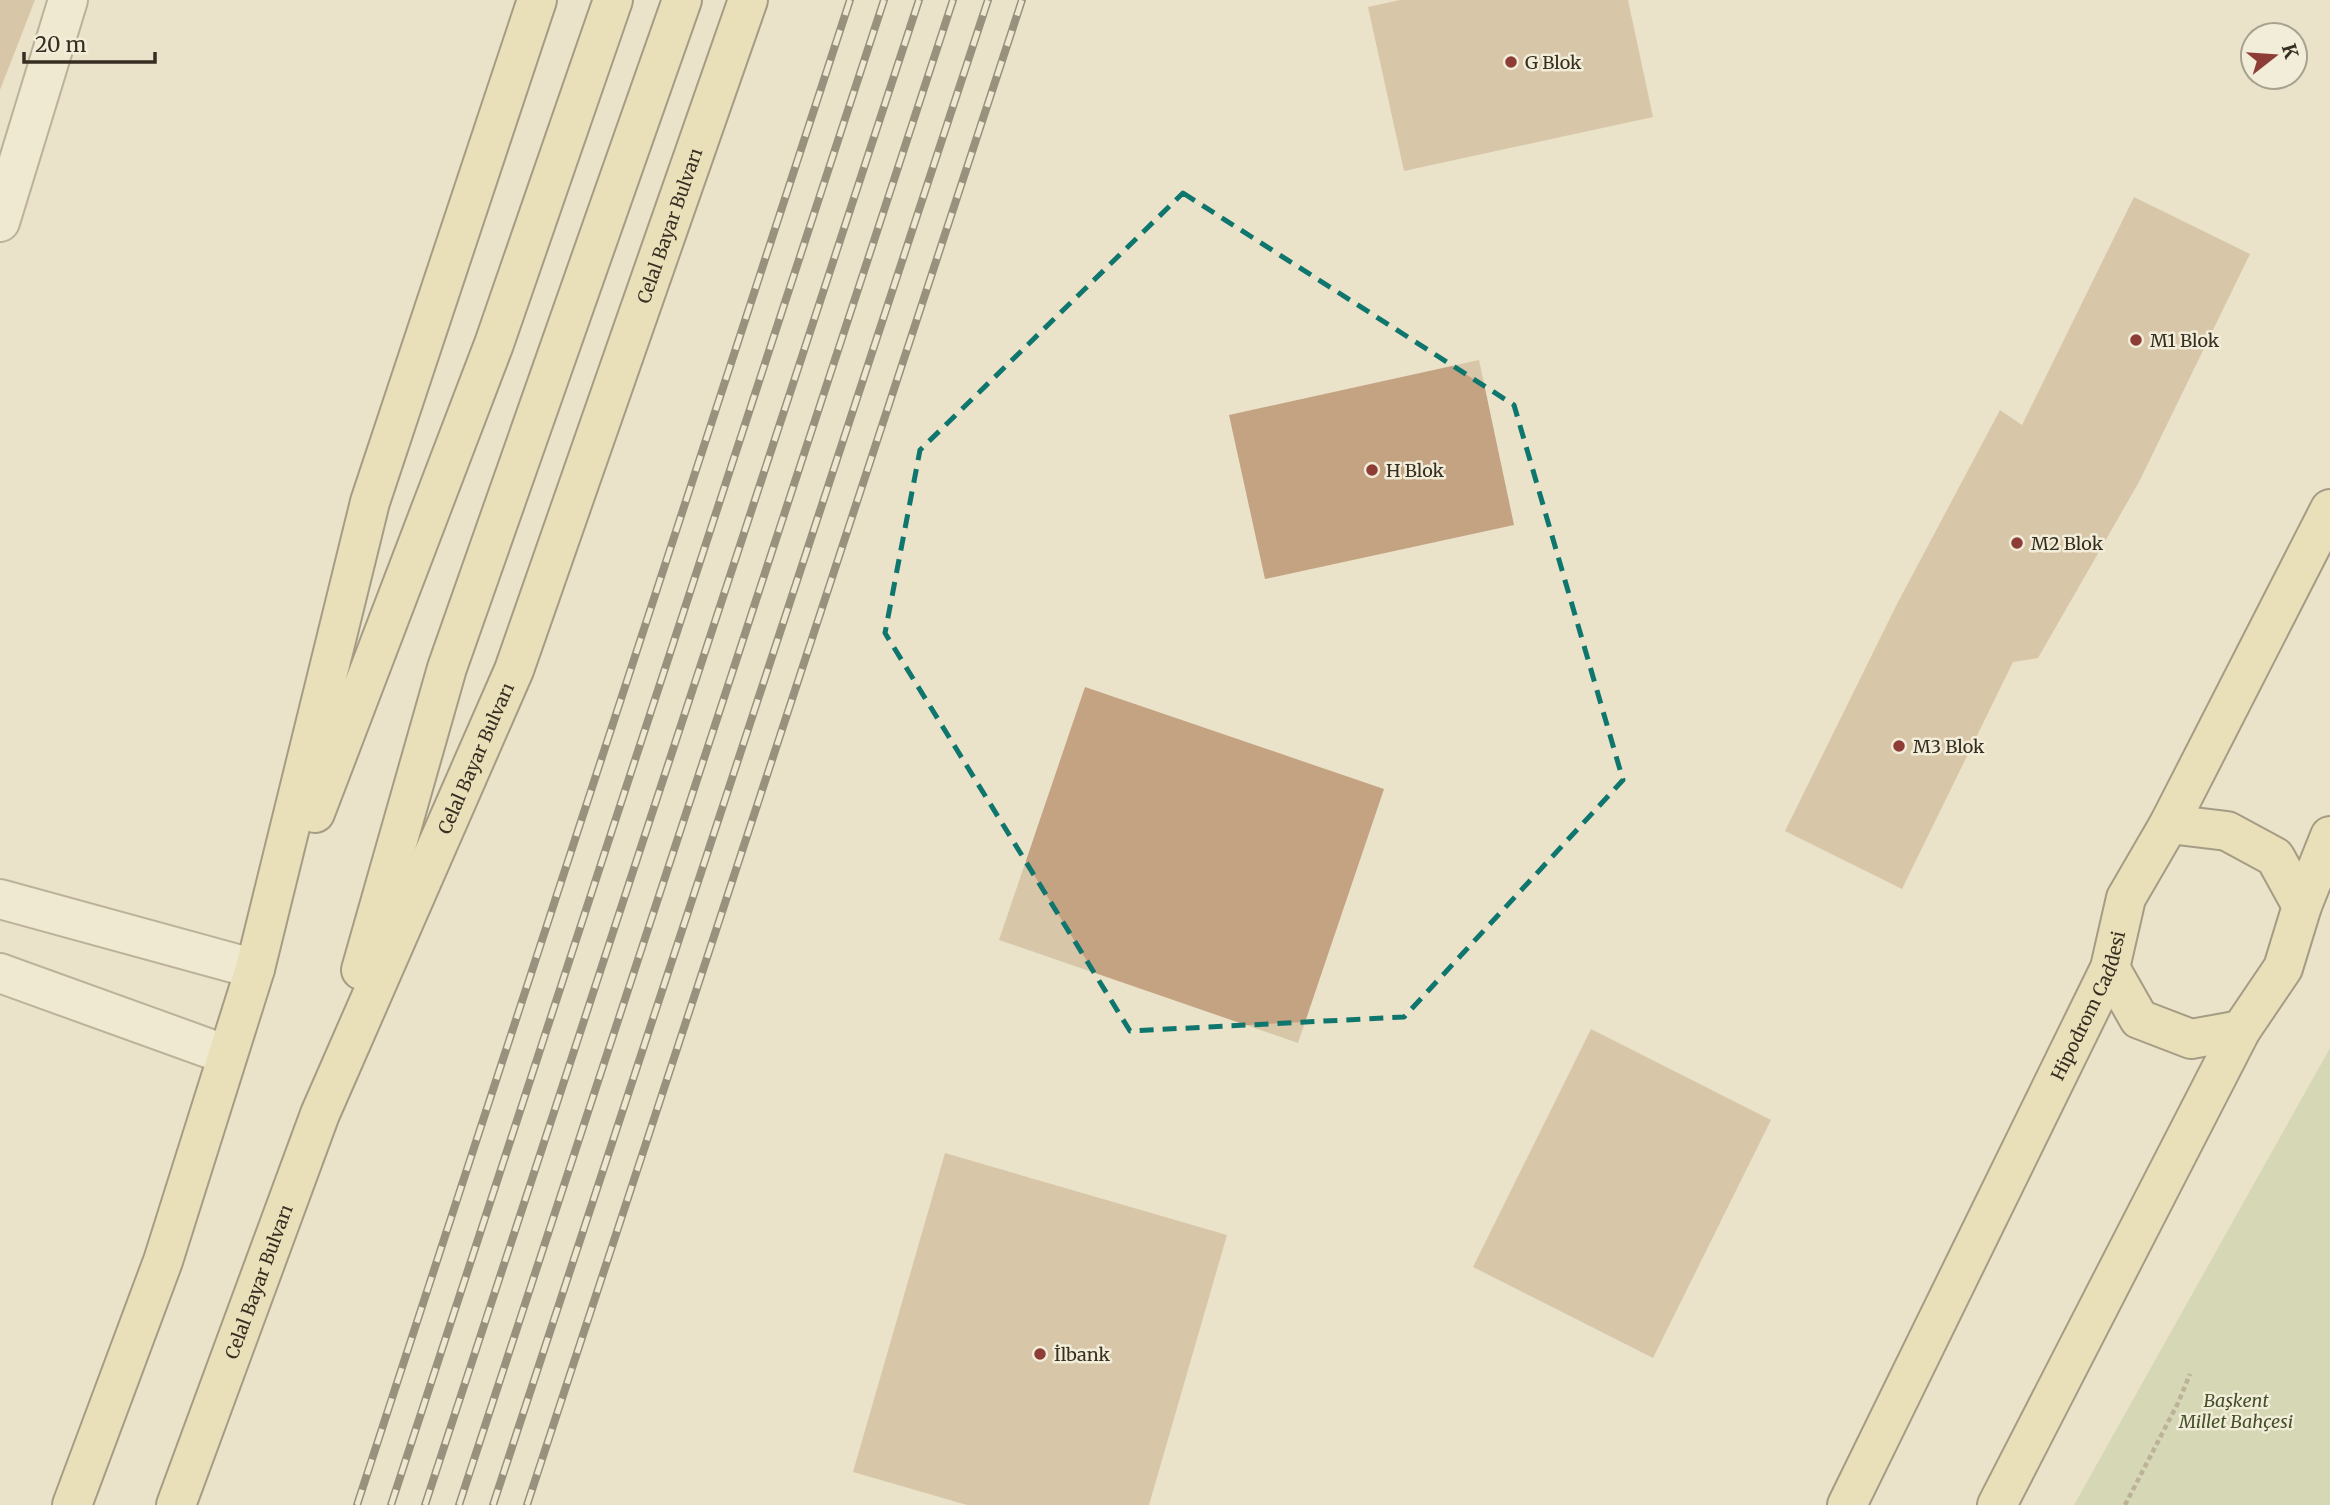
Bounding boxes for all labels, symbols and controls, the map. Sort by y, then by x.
scale bar [24,21,156,65]
north arrow [2239,21,2309,91]
text: 20 m [35,31,87,58]
text: K [2277,41,2304,62]
place label: G Blok [1525,51,1582,74]
marker: G Blok [1503,54,1519,70]
street label: Celal Bayar Bulvarı [632,145,707,306]
place label: M1 Blok [2150,329,2220,352]
marker: M1 Blok [2128,332,2144,348]
place label: H Blok [1386,459,1445,482]
marker: H Blok [1364,462,1380,478]
place label: M2 Blok [2031,532,2104,555]
marker: M2 Blok [2009,535,2025,551]
street label: Celal Bayar Bulvarı [432,679,519,837]
place label: M3 Blok [1913,735,1985,758]
marker: M3 Blok [1891,738,1907,754]
street label: Hipodrom Caddesi [2045,929,2130,1084]
street label: Celal Bayar Bulvarı [219,1201,297,1362]
place label: İlbank [1054,1343,1111,1366]
marker: İlbank [1032,1346,1048,1362]
park label: Başkent Millet Bahçesi [2178,1389,2293,1433]

